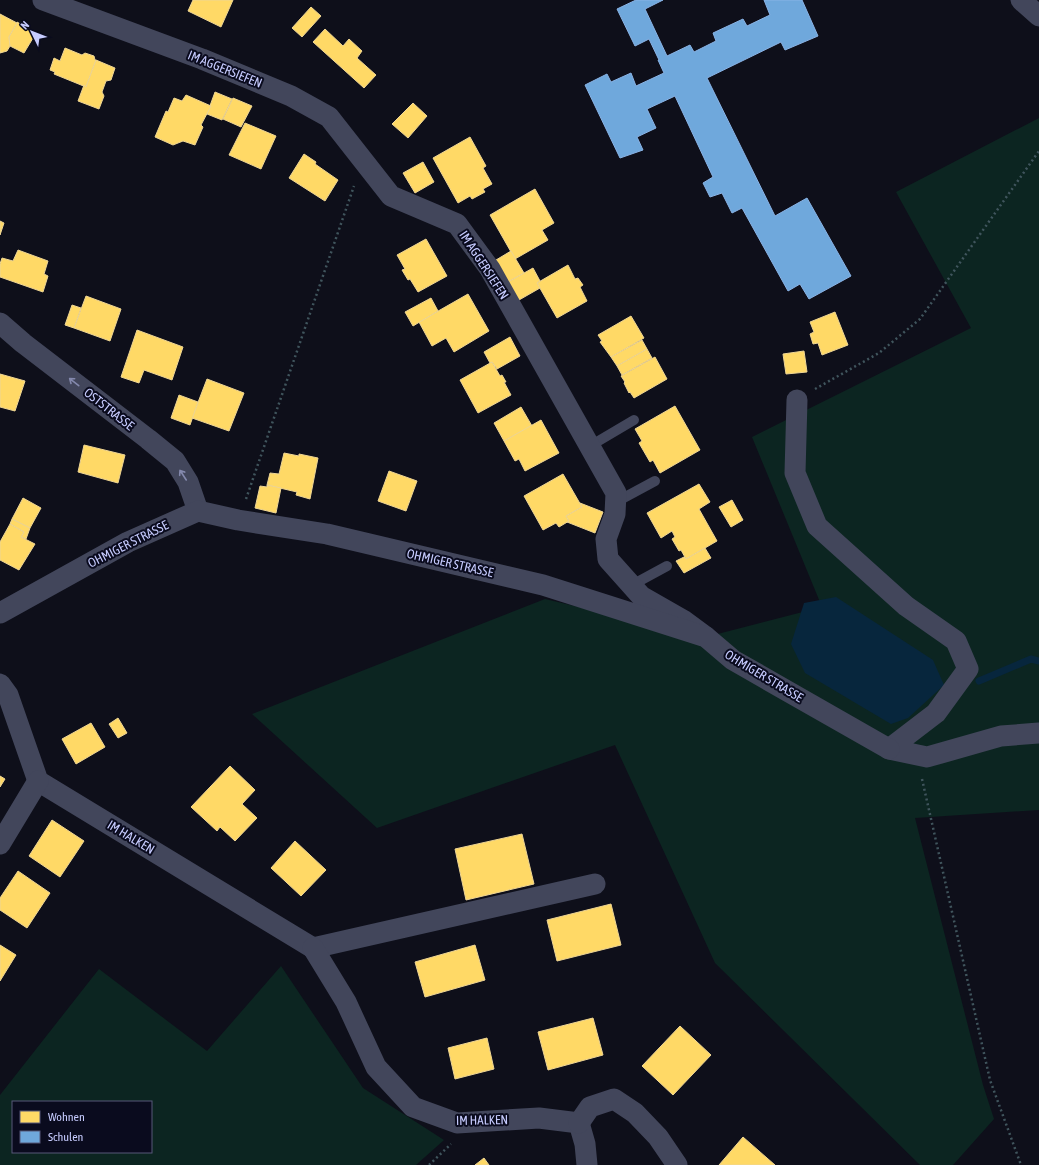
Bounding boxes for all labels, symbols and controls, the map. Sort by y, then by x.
north arrow [12,12,52,52]
text: N [18,19,31,32]
street label: IM AGGERSIEFEN [186,47,264,91]
street label: IM AGGERSIEFEN [456,228,512,302]
one-way arrow [68,378,79,386]
street label: OSTSTRASSE [81,385,137,433]
one-way arrow [179,469,187,480]
street label: OHMIGER STRASSE [85,517,171,571]
street label: OHMIGER STRASSE [405,546,495,580]
street label: OHMIGER STRASSE [722,647,806,705]
street label: IM HALKEN [105,817,157,857]
legend [12,1101,152,1153]
text: Wohnen [48,1110,85,1124]
street label: IM HALKEN [456,1112,508,1128]
text: Schulen [48,1130,83,1144]

